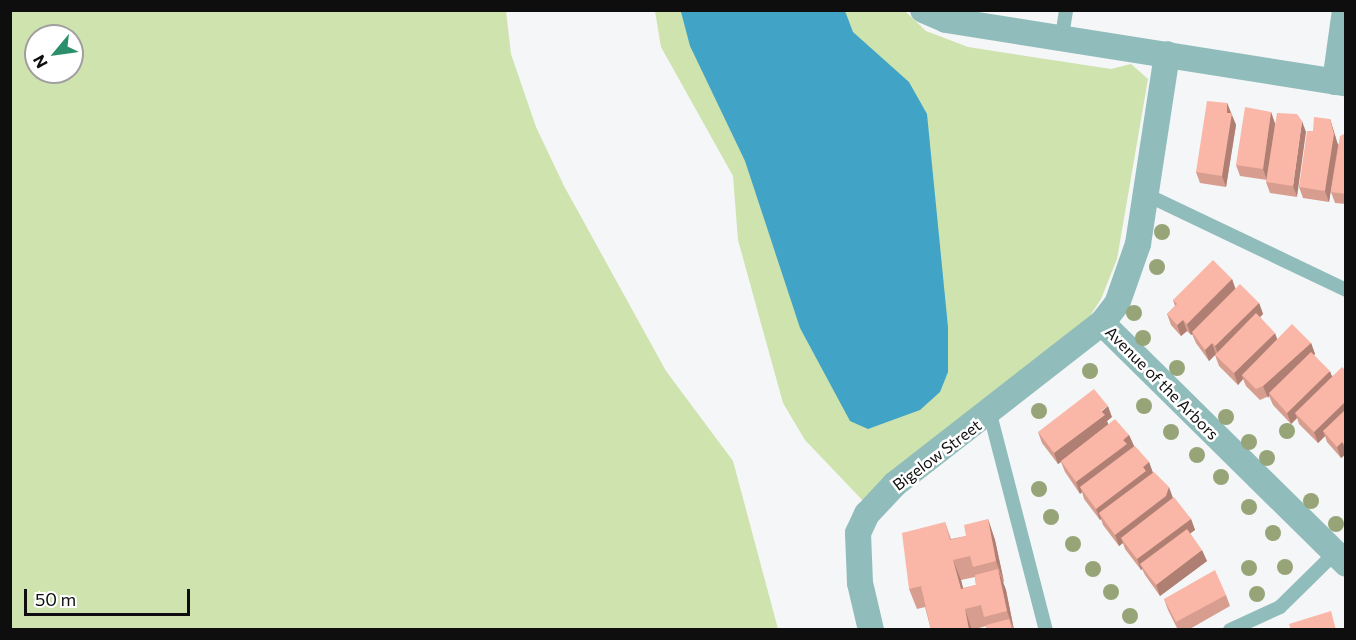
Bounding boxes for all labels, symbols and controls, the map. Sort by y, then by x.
north arrow [24,24,84,84]
text: N [28,52,51,72]
street label: Avenue of the Arbors [1101,322,1223,444]
street label: Bigelow Street [889,415,985,495]
scale bar [27,577,194,615]
text: 50 m [35,588,76,610]

